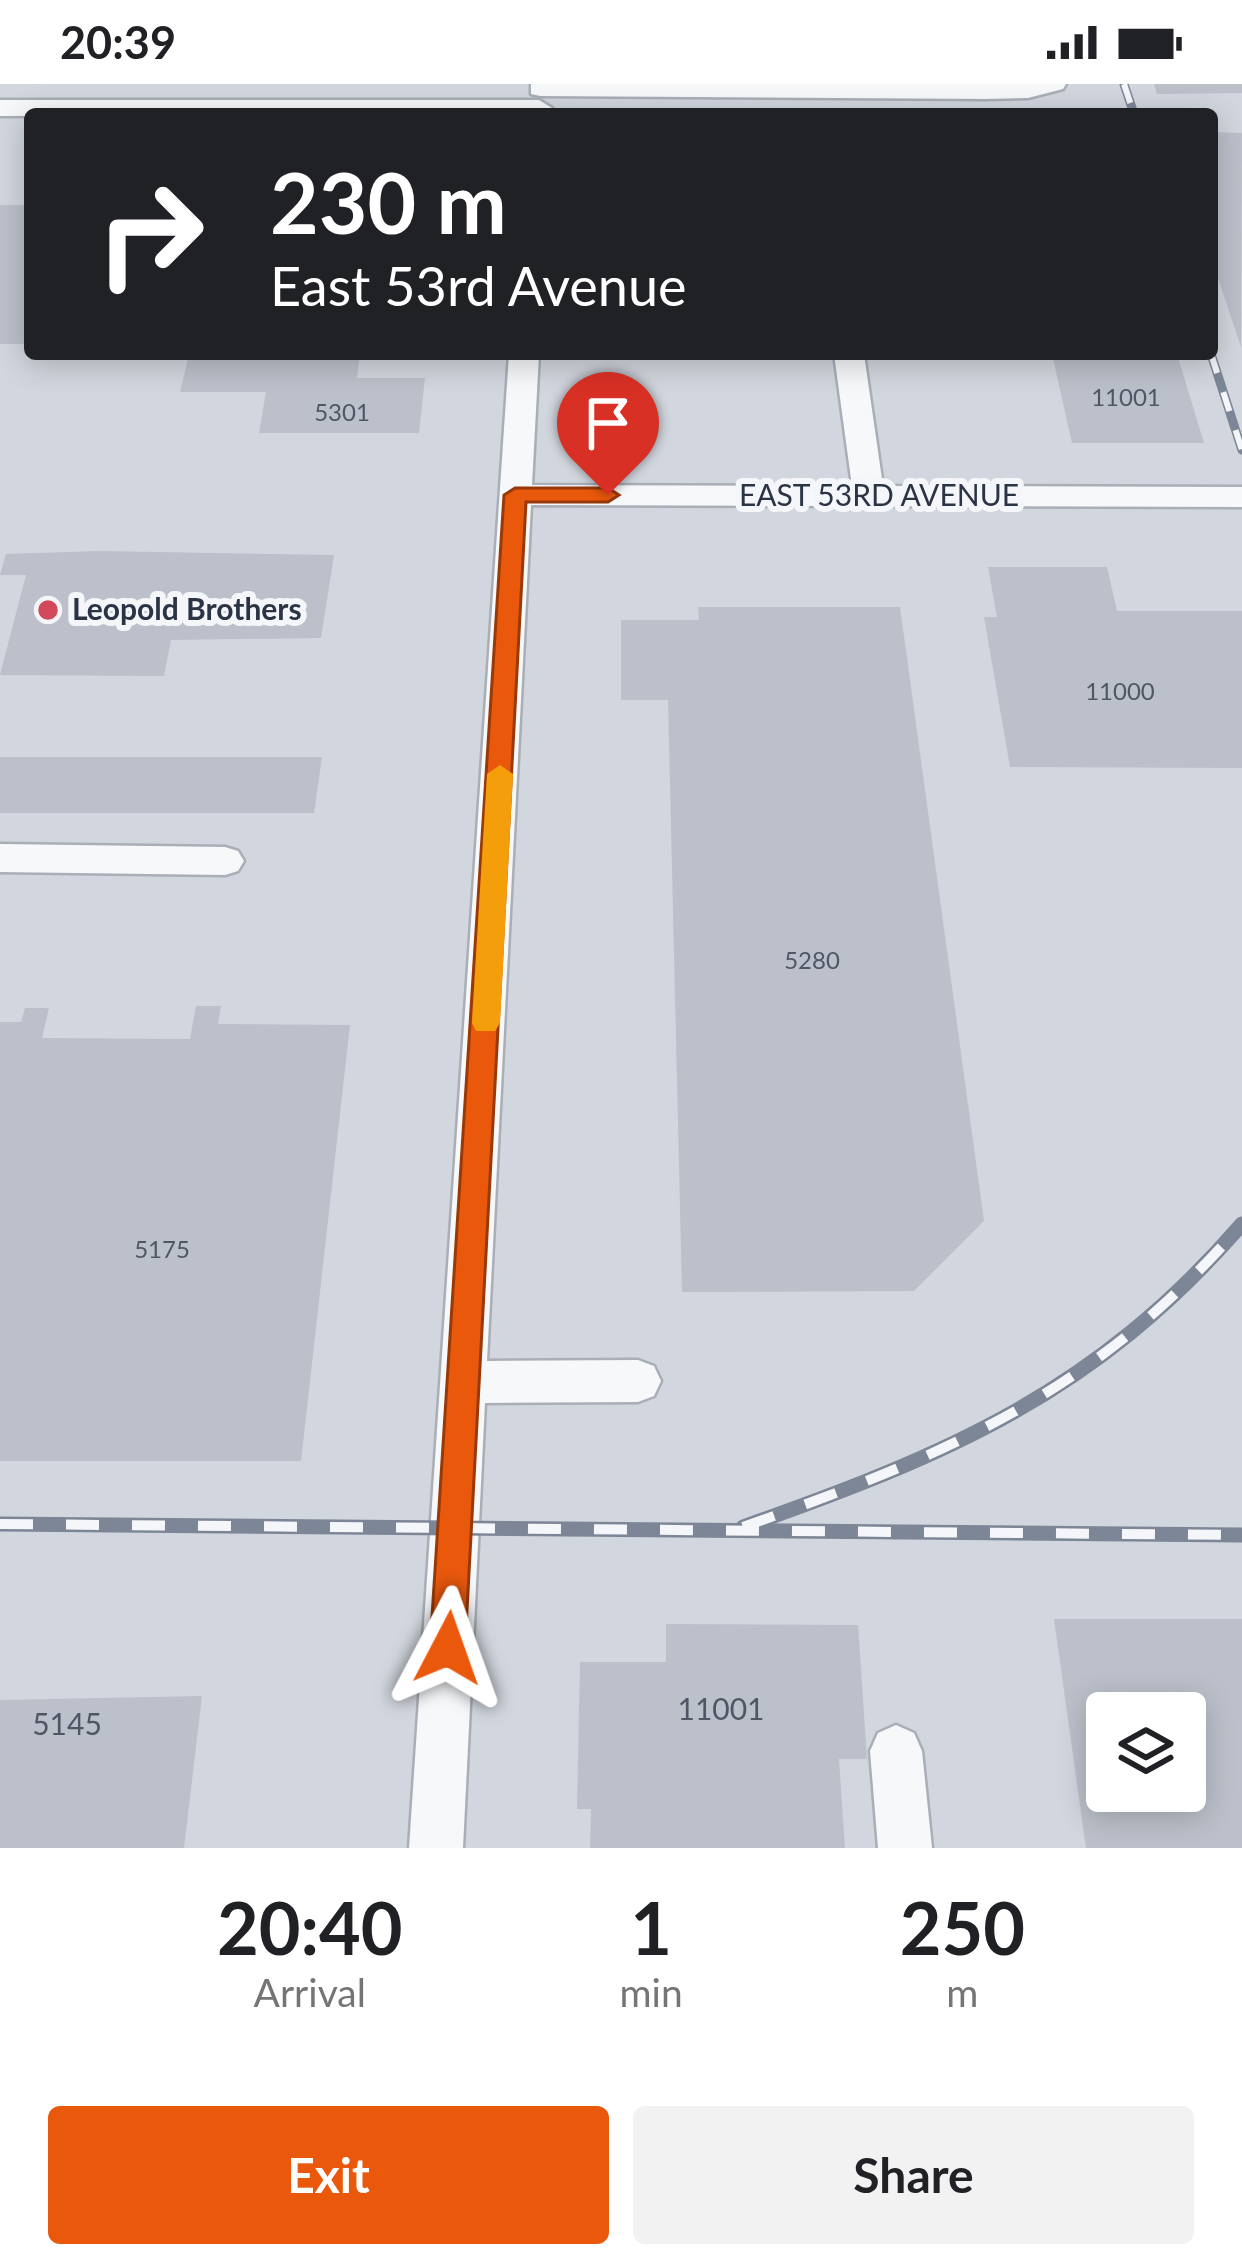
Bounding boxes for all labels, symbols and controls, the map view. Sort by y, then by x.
text: 20:39 [60,15,176,69]
text: 230 m [270,151,507,252]
icon: right [72,156,228,312]
text: East 53rd Avenue [270,253,687,318]
pin [557,372,659,495]
house number: 11001 [1091,382,1161,411]
icon: arrive [575,390,641,456]
house number: 5301 [314,397,370,426]
street label: EAST 53RD AVENUE [739,476,1019,512]
place label: Leopold Brothers [72,590,302,626]
marker: Leopold Brothers [35,597,61,623]
house number: 11000 [1085,676,1155,705]
house number: 5280 [784,945,840,974]
house number: 5175 [134,1234,190,1263]
position arrow [385,1585,511,1711]
house number: 11001 [677,1690,765,1726]
map controls [1086,1692,1206,1812]
button: layers [1086,1692,1206,1812]
house number: 5145 [32,1705,102,1741]
text: 20:40 [217,1884,403,1970]
text: 1 [630,1884,672,1970]
text: 250 [900,1884,1025,1970]
text: Arrival [254,1969,366,2015]
text: min [620,1969,683,2015]
text: m [946,1969,978,2015]
button: Exit [48,2106,609,2244]
button: Share [633,2106,1194,2244]

